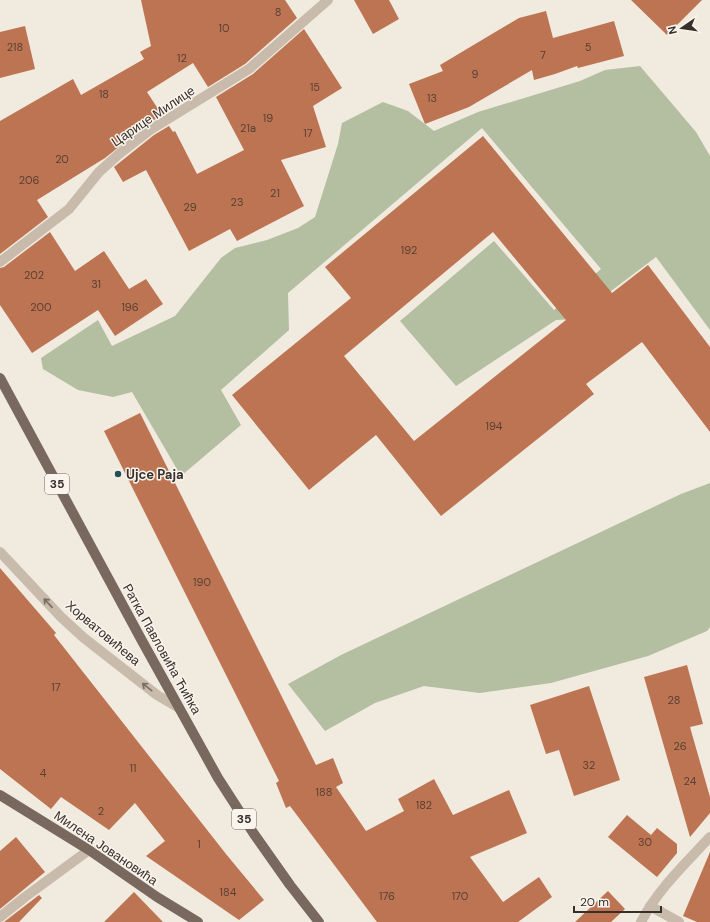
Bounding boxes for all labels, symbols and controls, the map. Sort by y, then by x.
house number: 8 [275,5,281,19]
north arrow [662,8,702,48]
house number: 10 [219,21,229,35]
text: N [665,25,680,36]
house number: 218 [7,40,23,54]
house number: 5 [585,40,592,54]
house number: 7 [540,48,546,62]
house number: 12 [177,51,187,65]
house number: 9 [472,67,479,81]
house number: 15 [310,80,320,94]
street label: Царице Милице [108,82,198,150]
house number: 18 [99,87,109,101]
house number: 13 [427,91,437,105]
house number: 19 [263,111,273,125]
house number: 21a [240,121,256,135]
house number: 17 [303,126,313,140]
house number: 20 [55,152,69,166]
house number: 206 [19,173,39,187]
house number: 21 [270,186,280,200]
house number: 23 [231,195,243,209]
house number: 29 [183,200,197,214]
house number: 192 [401,243,417,257]
house number: 202 [24,268,44,282]
house number: 31 [91,277,101,291]
house number: 200 [30,300,52,314]
house number: 196 [121,300,139,314]
house number: 194 [485,419,503,433]
place label: Ujce Paja [126,466,184,483]
marker: Ujce Paja [113,469,123,479]
road number: 35 [45,474,69,494]
house number: 190 [193,575,211,589]
street label: Ратка Павловића Ћићка [119,581,205,718]
street label: Хорватовићева [62,597,144,670]
one-way arrow [43,598,53,608]
house number: 17 [51,680,61,694]
one-way arrow [142,682,153,691]
house number: 28 [668,693,680,707]
house number: 26 [673,739,687,753]
house number: 32 [583,758,595,772]
house number: 11 [130,761,136,775]
house number: 4 [40,766,47,780]
house number: 24 [684,774,697,788]
house number: 188 [316,785,332,799]
house number: 182 [416,798,432,812]
house number: 2 [98,804,104,818]
street label: Милена Јовановића [51,807,162,889]
road number: 35 [232,809,256,829]
house number: 30 [638,835,652,849]
house number: 1 [197,837,201,851]
house number: 184 [220,885,237,899]
scale bar [574,888,661,914]
house number: 176 [379,889,395,903]
house number: 170 [452,889,468,903]
text: 20 m [580,894,609,910]

